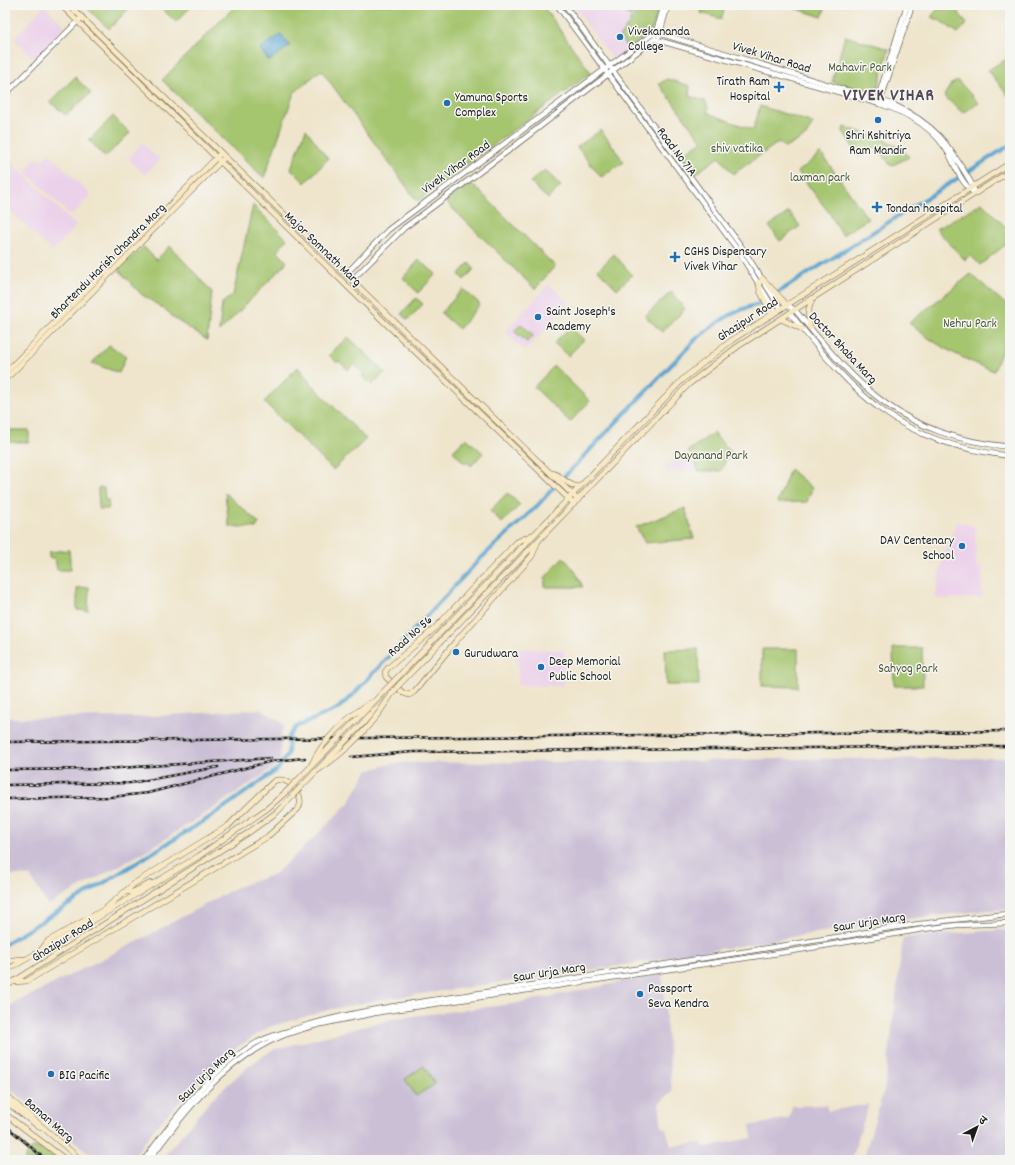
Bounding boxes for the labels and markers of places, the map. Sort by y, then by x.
place label: Vivekananda College [628,23,690,57]
marker: Vivekananda College [615,32,625,42]
place label: Tirath Ram Hospital [716,73,770,107]
marker: Tirath Ram Hospital [773,81,785,93]
place label: Yamuna Sports Complex [455,89,528,123]
marker: Yamuna Sports Complex [442,98,452,108]
marker: Shri Kshitriya Ram Mandir [873,115,883,125]
place label: Shri Kshitriya Ram Mandir [845,127,911,161]
place label: Tondan hospital [886,200,963,219]
marker: Tondan hospital [871,201,883,213]
place label: CGHS Dispensary Vivek Vihar [684,243,767,277]
marker: CGHS Dispensary Vivek Vihar [669,251,681,263]
place label: Saint Joseph's Academy [546,303,616,337]
marker: Saint Joseph's Academy [533,312,543,322]
place label: DAV Centenary School [880,532,955,566]
marker: DAV Centenary School [957,541,967,551]
place label: Gurudwara [464,645,519,664]
marker: Gurudwara [451,647,461,657]
place label: Deep Memorial Public School [549,653,621,687]
marker: Deep Memorial Public School [536,662,546,672]
place label: Passport Seva Kendra [648,980,710,1014]
marker: Passport Seva Kendra [635,989,645,999]
place label: BIG Pacific [59,1067,110,1086]
marker: BIG Pacific [46,1069,56,1079]

